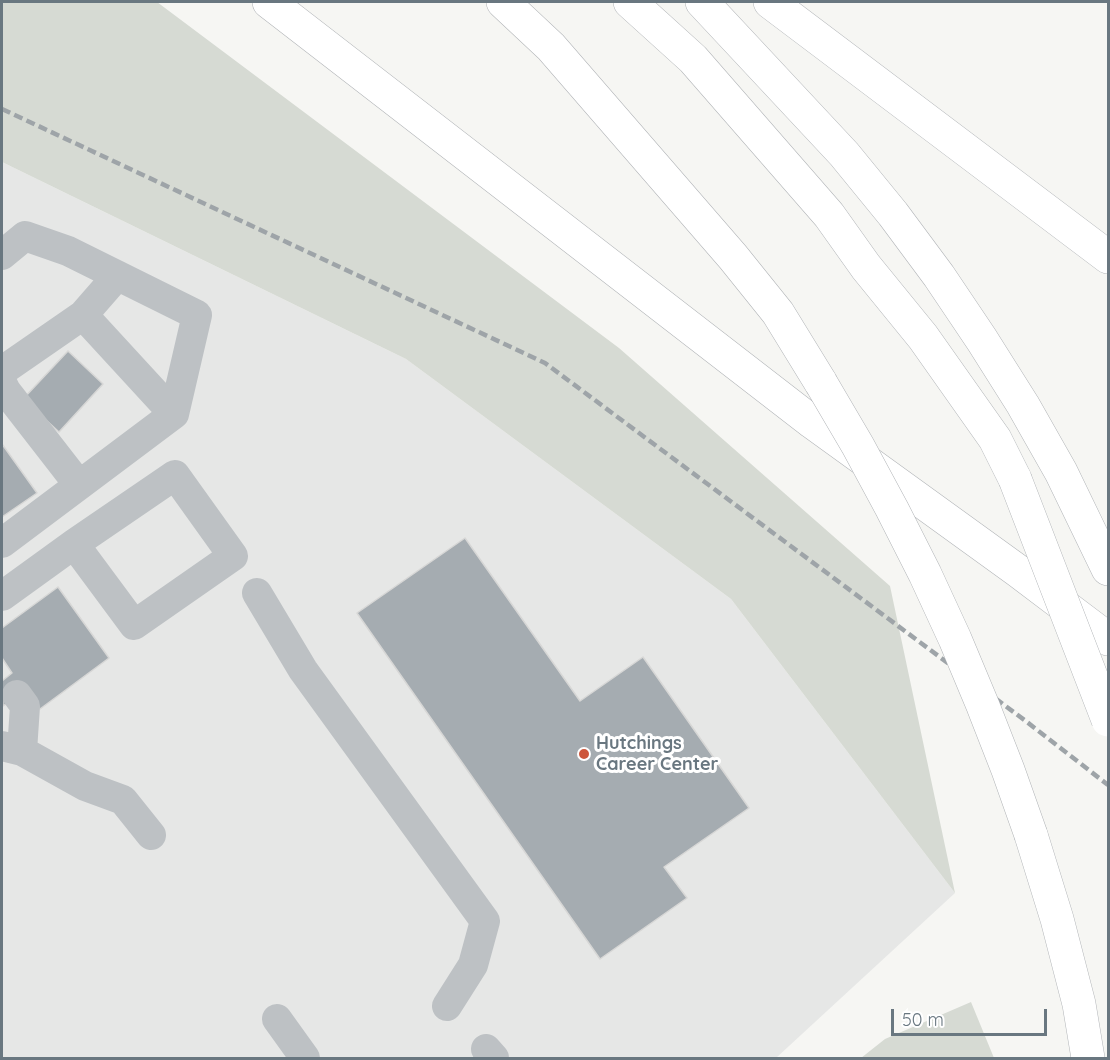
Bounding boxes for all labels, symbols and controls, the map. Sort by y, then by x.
place label: Hutchings Career Center [596,733,718,776]
marker: Hutchings Career Center [577,747,591,761]
scale bar [894,997,1050,1035]
text: 50 m [902,1008,944,1031]

